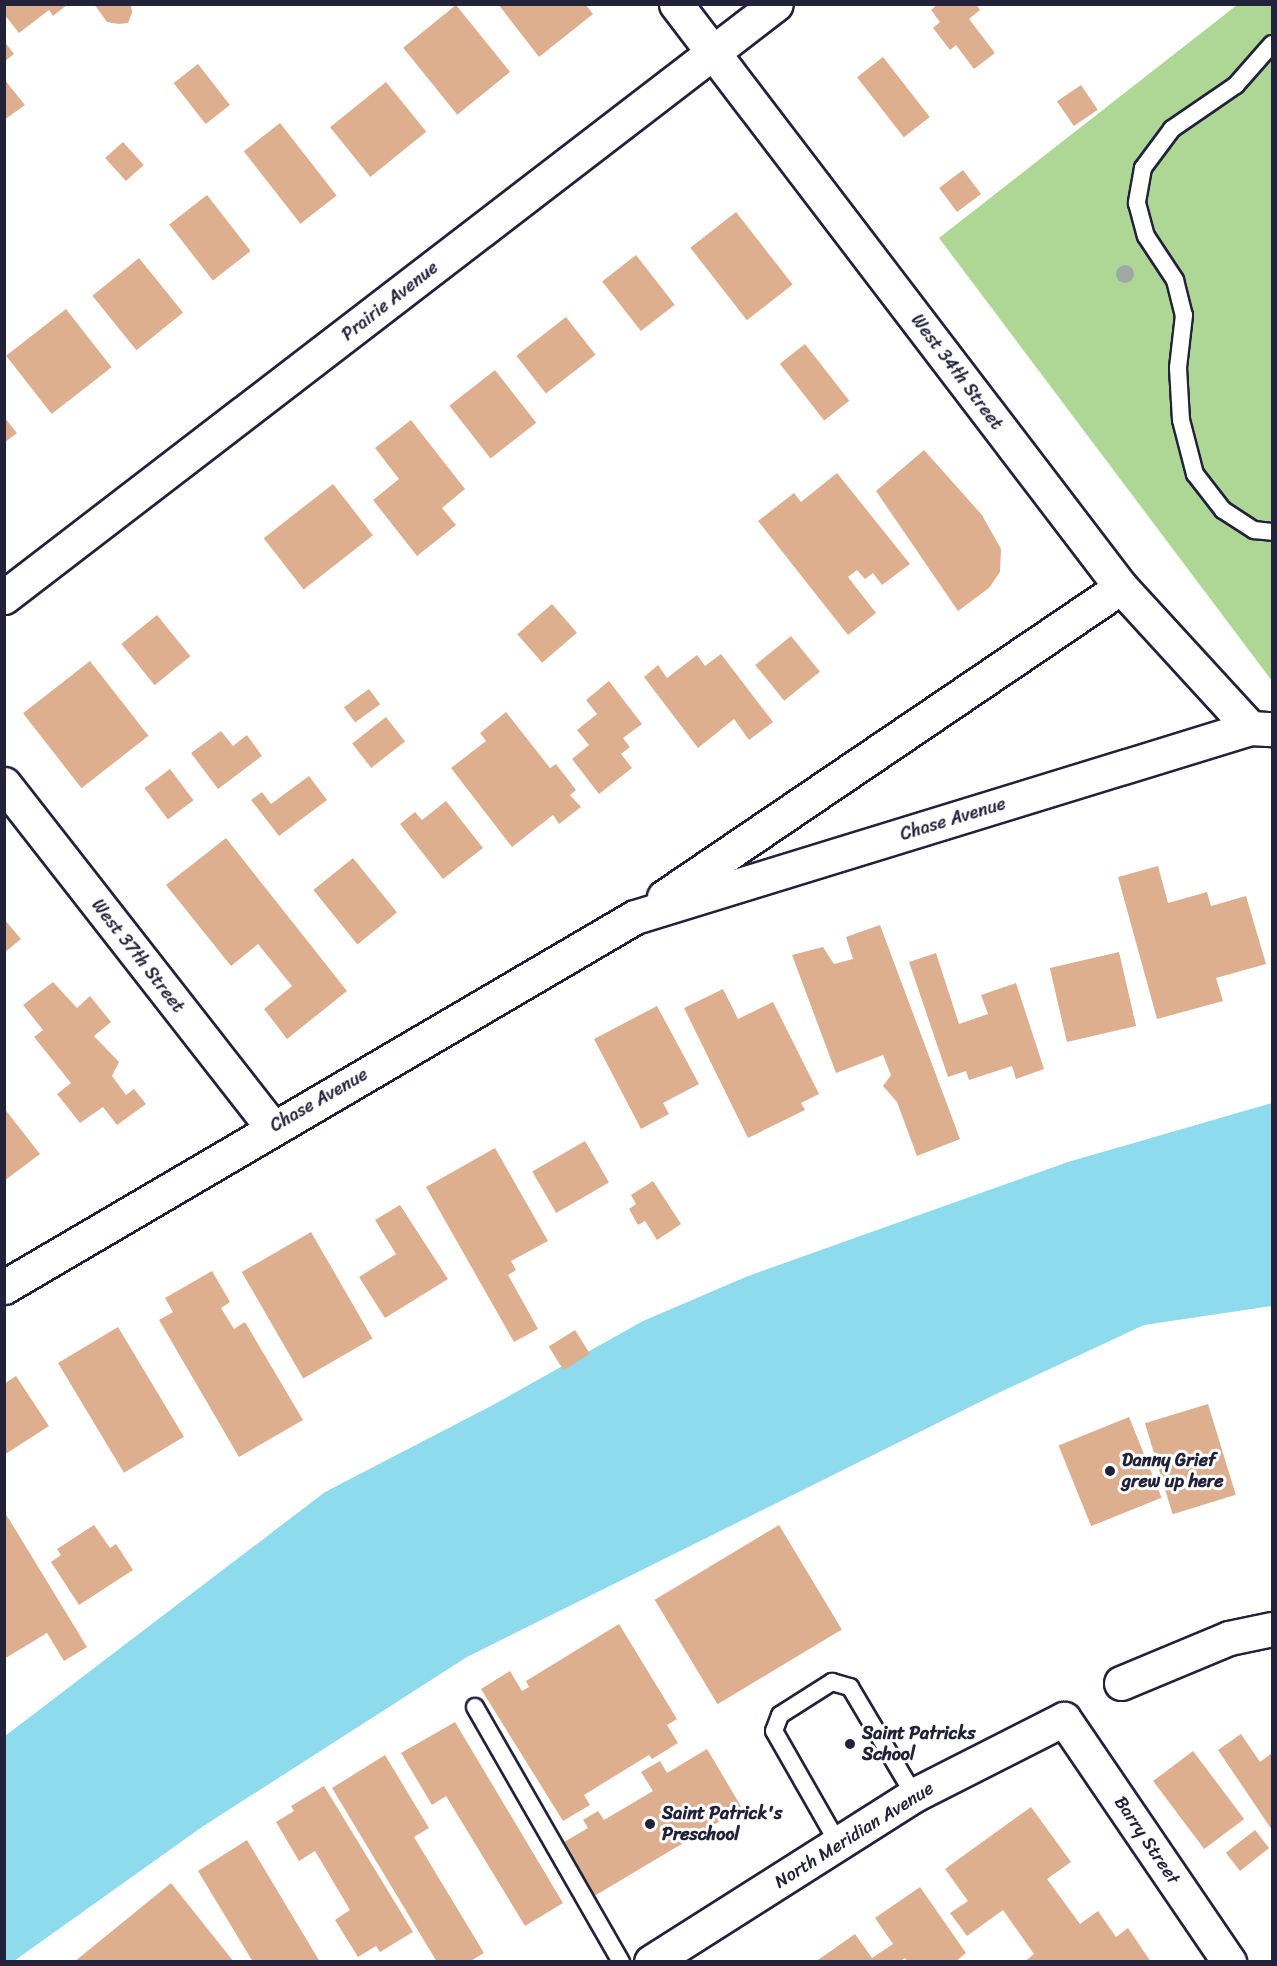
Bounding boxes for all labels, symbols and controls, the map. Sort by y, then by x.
street label: Prairie Avenue [338,257,442,345]
street label: West 34th Street [906,310,1008,434]
street label: Chase Avenue [898,793,1008,845]
street label: West 37th Street [87,895,189,1017]
street label: Chase Avenue [266,1063,372,1137]
place label: Danny Grief grew up here [1122,1450,1224,1492]
marker: Danny Grief grew up here [1103,1464,1117,1478]
place label: Saint Patricks School [862,1723,977,1766]
marker: Saint Patricks School [843,1737,857,1751]
street label: North Meridian Avenue [771,1777,937,1893]
street label: Barry Street [1110,1792,1184,1888]
place label: Saint Patrick's Preschool [662,1803,783,1846]
marker: Saint Patrick's Preschool [643,1817,657,1831]

